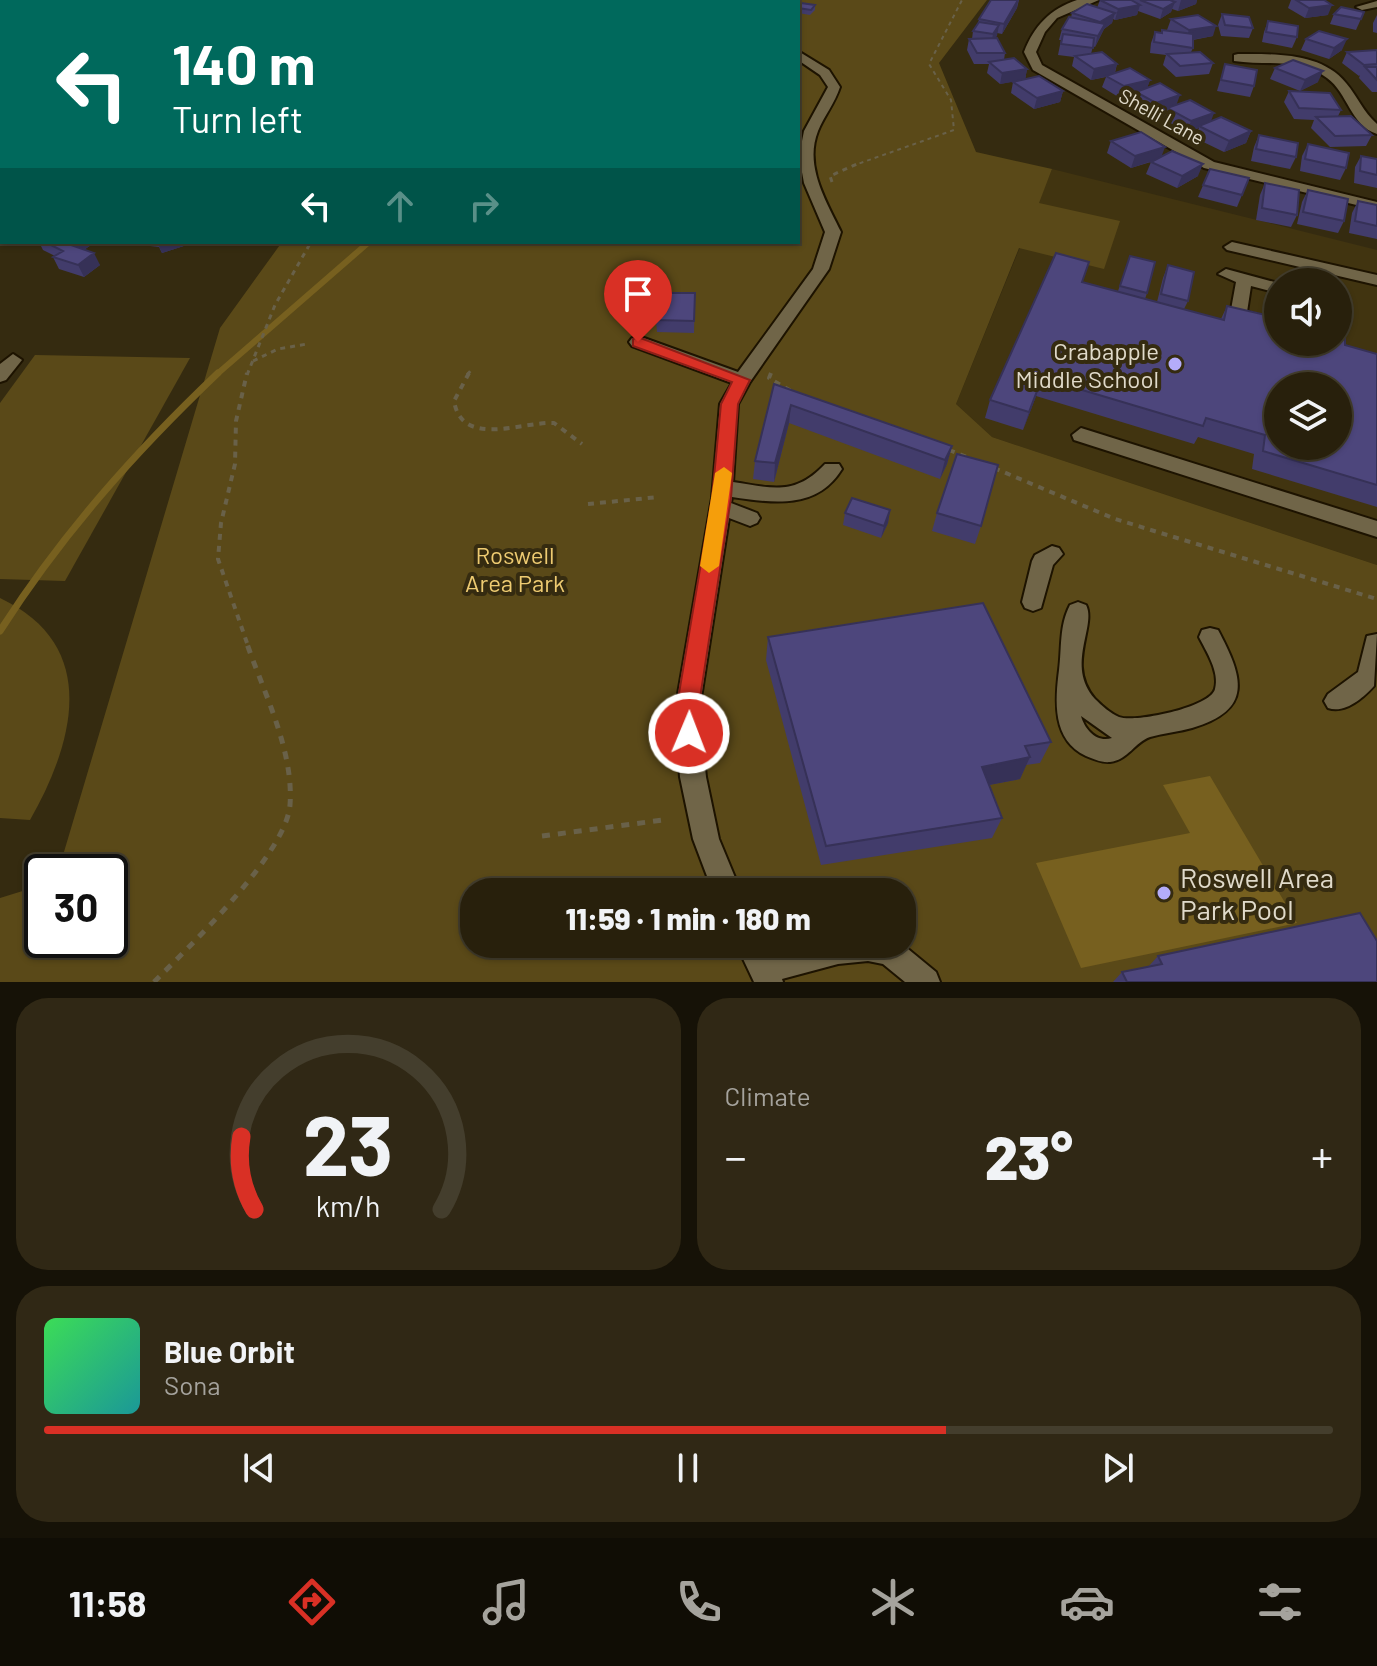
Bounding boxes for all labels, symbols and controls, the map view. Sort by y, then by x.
text: 140 m [172,29,316,96]
icon: left [40,32,144,136]
street label: Shelli Lane [1115,83,1209,149]
text: Turn left [172,97,303,140]
icon: left [294,184,338,228]
icon: ahead [378,184,422,228]
icon: right [462,184,506,228]
pin [604,260,672,342]
map controls [1264,268,1352,460]
button: sound [1264,268,1352,356]
icon: arrive [616,272,660,316]
place label: Crabapple Middle School [1015,336,1159,393]
marker: Crabapple Middle School [1166,355,1184,373]
button: layers [1264,372,1352,460]
park label: Roswell Area Park [465,540,565,597]
position arrow [647,691,731,775]
speed limit sign: 30 [24,854,128,958]
place label: Roswell Area Park Pool [1180,860,1334,926]
marker: Roswell Area Park Pool [1155,884,1173,902]
text: 11:59 · 1 min · 180 m [565,900,811,936]
text: Climate [725,1080,811,1111]
text: 23 [303,1093,393,1193]
text: 23° [985,1120,1073,1192]
text: − [725,1129,747,1182]
text: + [1311,1129,1333,1182]
text: km/h [316,1188,381,1223]
text: Blue Orbit [164,1333,295,1369]
text: Sona [164,1369,221,1400]
icon: previous [237,1446,281,1490]
icon: pause [666,1446,710,1490]
icon: next [1096,1446,1140,1490]
icon: directions [284,1574,340,1630]
icon: music [478,1574,534,1630]
icon: phone [671,1574,727,1630]
icon: climate [865,1574,921,1630]
icon: car [1059,1574,1115,1630]
icon: filters [1252,1574,1308,1630]
text: 11:58 [69,1581,147,1624]

